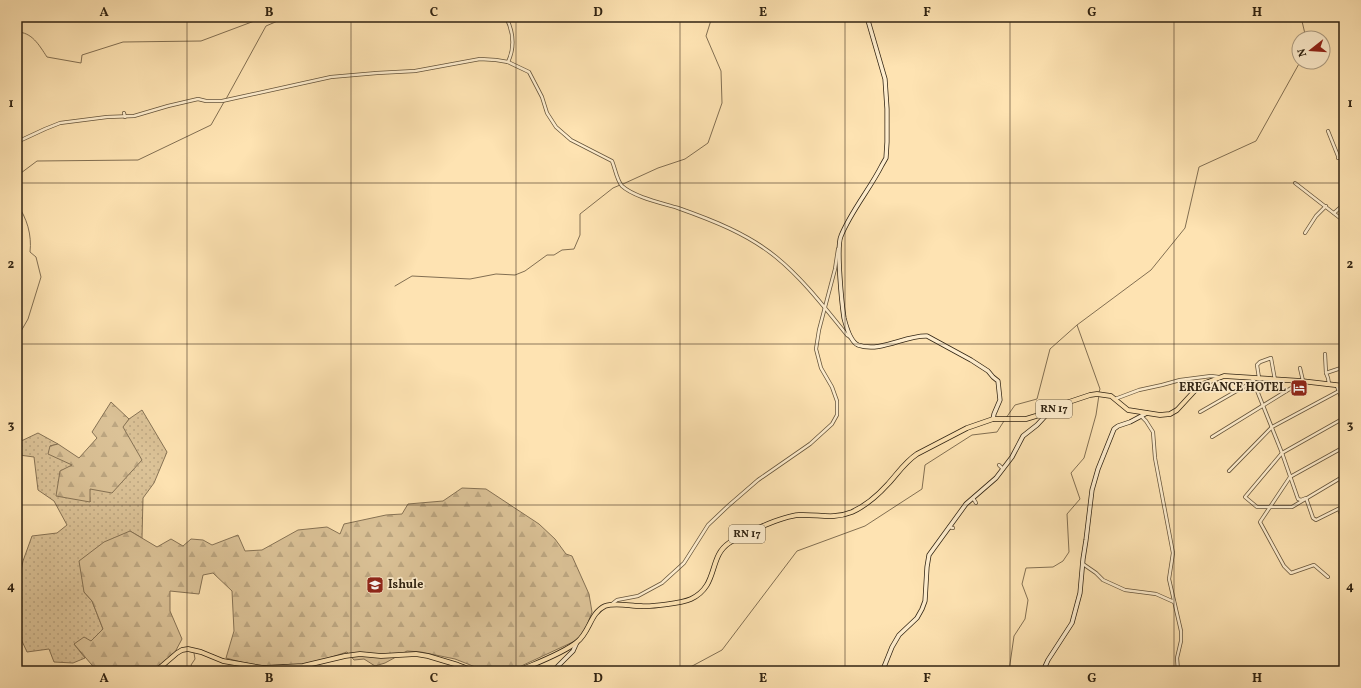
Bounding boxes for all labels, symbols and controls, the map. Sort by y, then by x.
text: A [99,4,109,22]
text: B [265,4,274,22]
text: C [430,4,438,22]
text: D [593,4,603,22]
text: E [759,4,767,22]
text: F [923,4,931,22]
text: G [1087,4,1097,22]
text: H [1252,4,1262,22]
north arrow [1291,30,1331,70]
text: N [1295,46,1311,59]
text: 1 [8,95,14,113]
text: 1 [1347,95,1353,113]
text: 2 [8,256,15,274]
text: 2 [1347,256,1354,274]
hotel icon: EREGANCE HOTEL [1289,378,1309,398]
place label: EREGANCE HOTEL [1179,380,1287,396]
road number: RN 17 [1036,400,1072,418]
text: 3 [8,417,15,435]
text: 3 [1347,417,1354,435]
road number: RN 17 [729,525,765,543]
school or university icon: Ishule [365,575,385,595]
place label: Ishule [388,577,423,593]
text: 4 [7,578,15,596]
text: 4 [1346,578,1354,596]
text: A [99,670,109,688]
text: B [265,670,274,688]
text: C [430,670,438,688]
text: D [593,670,603,688]
text: E [759,670,767,688]
text: F [923,670,931,688]
text: G [1087,670,1097,688]
text: H [1252,670,1262,688]

